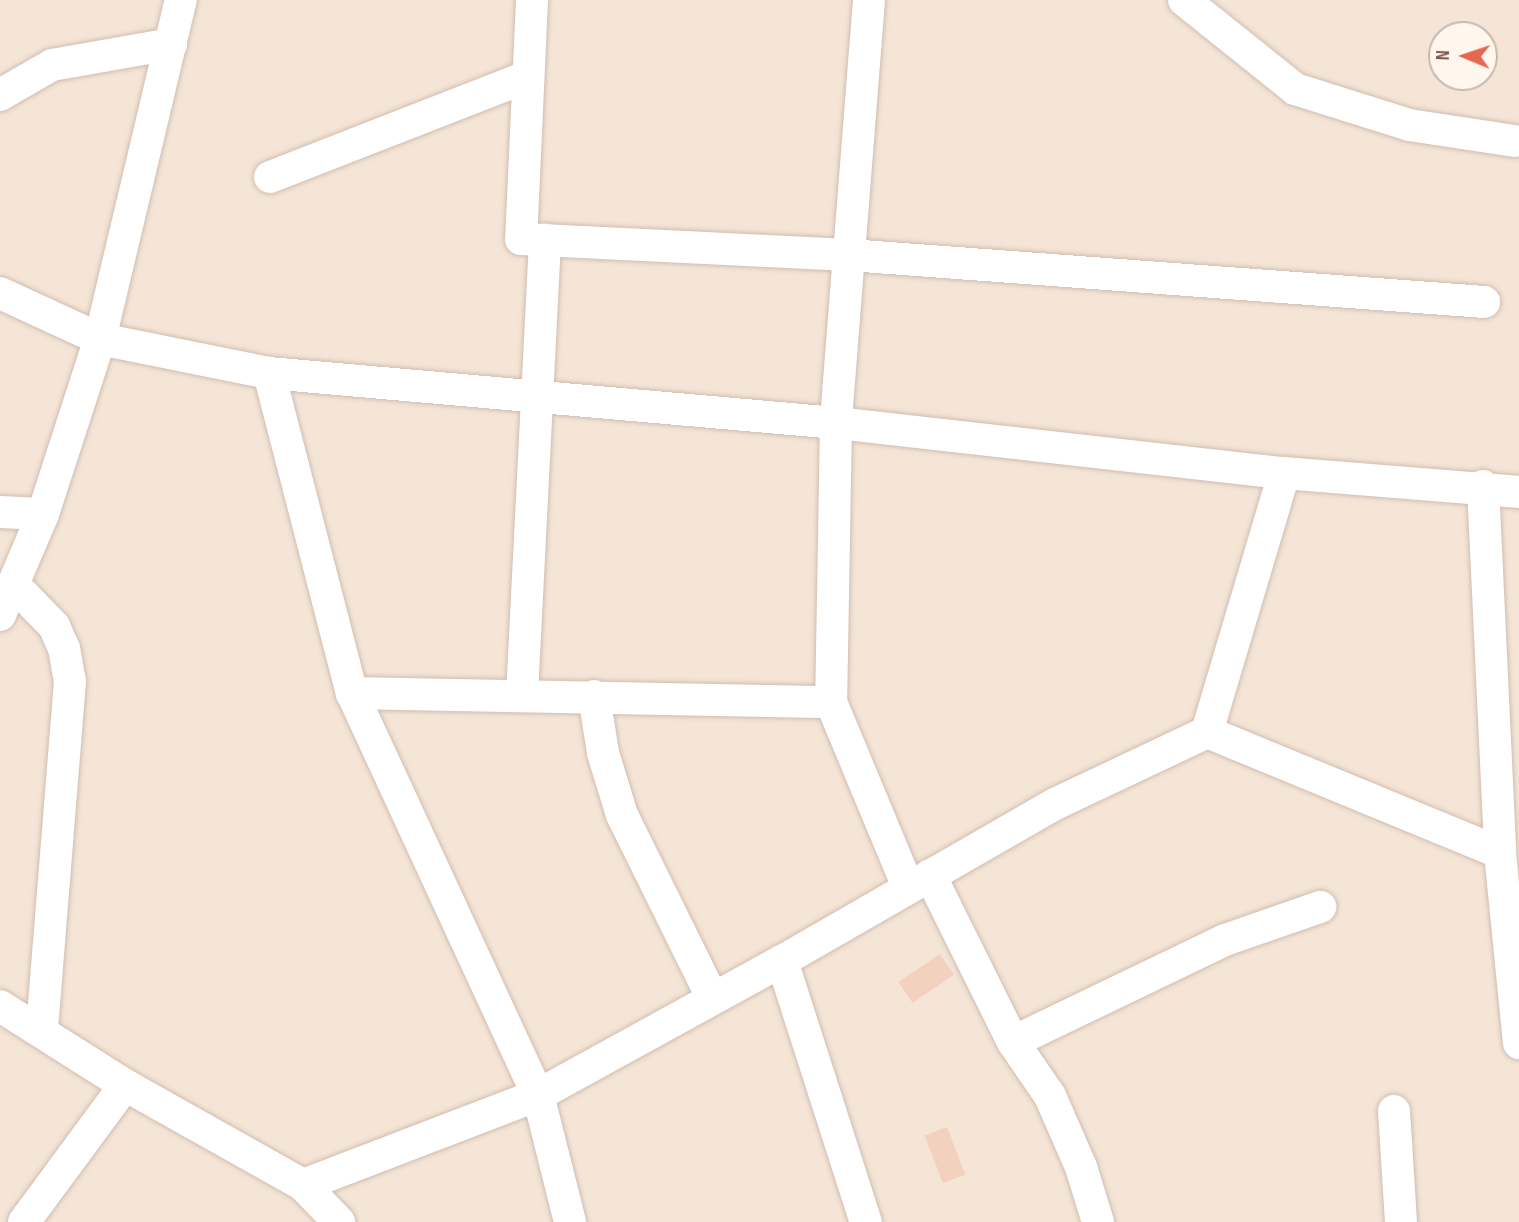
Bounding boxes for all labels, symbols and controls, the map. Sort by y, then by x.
north arrow [1428,21,1498,91]
text: N [1432,50,1455,61]

